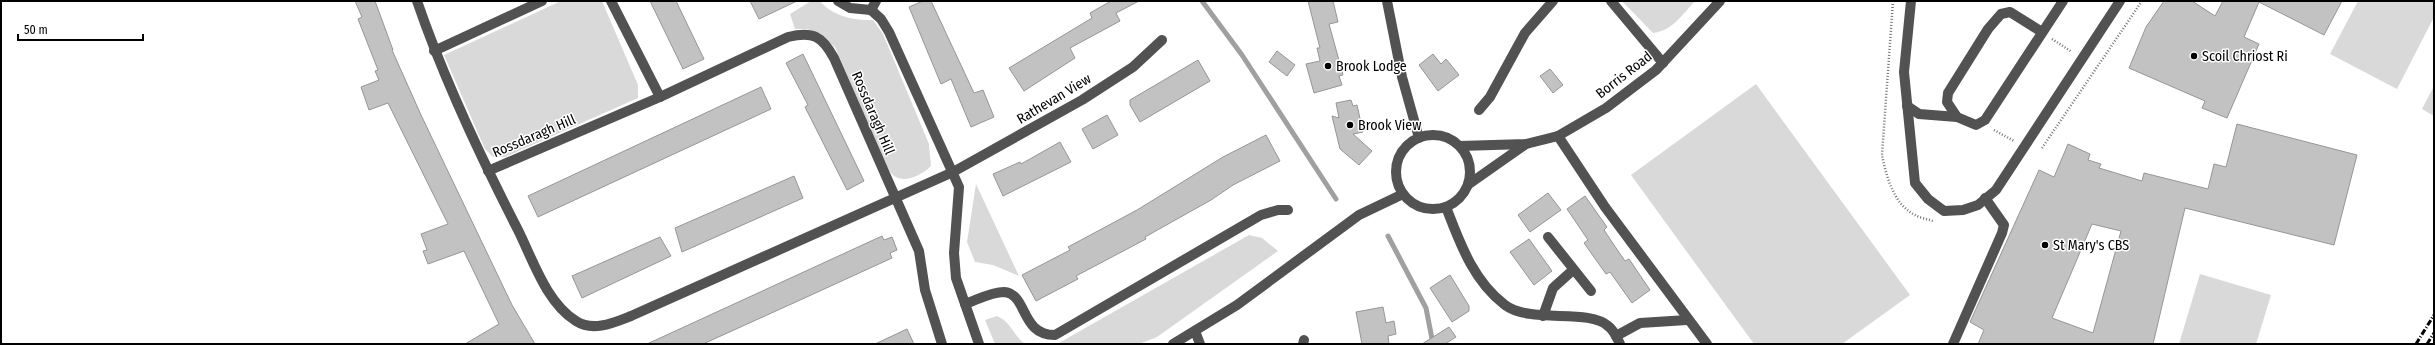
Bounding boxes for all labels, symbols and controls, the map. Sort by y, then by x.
scale bar [18,16,143,42]
text: 50 m [24,23,48,37]
street label: Borris Road [1593,48,1655,102]
place label: Scoil Chriost Ri [2202,48,2288,65]
marker: Scoil Chriost Ri [2189,51,2199,61]
place label: Brook Lodge [1336,58,1407,75]
marker: Brook Lodge [1323,61,1333,71]
street label: Rossdaragh Hill [848,69,898,157]
street label: Rathevan View [1014,70,1094,128]
street label: Rossdaragh Hill [490,111,578,161]
place label: Brook View [1358,117,1421,134]
marker: Brook View [1345,120,1355,130]
place label: St Mary's CBS [2053,237,2129,254]
marker: St Mary's CBS [2040,240,2050,250]

